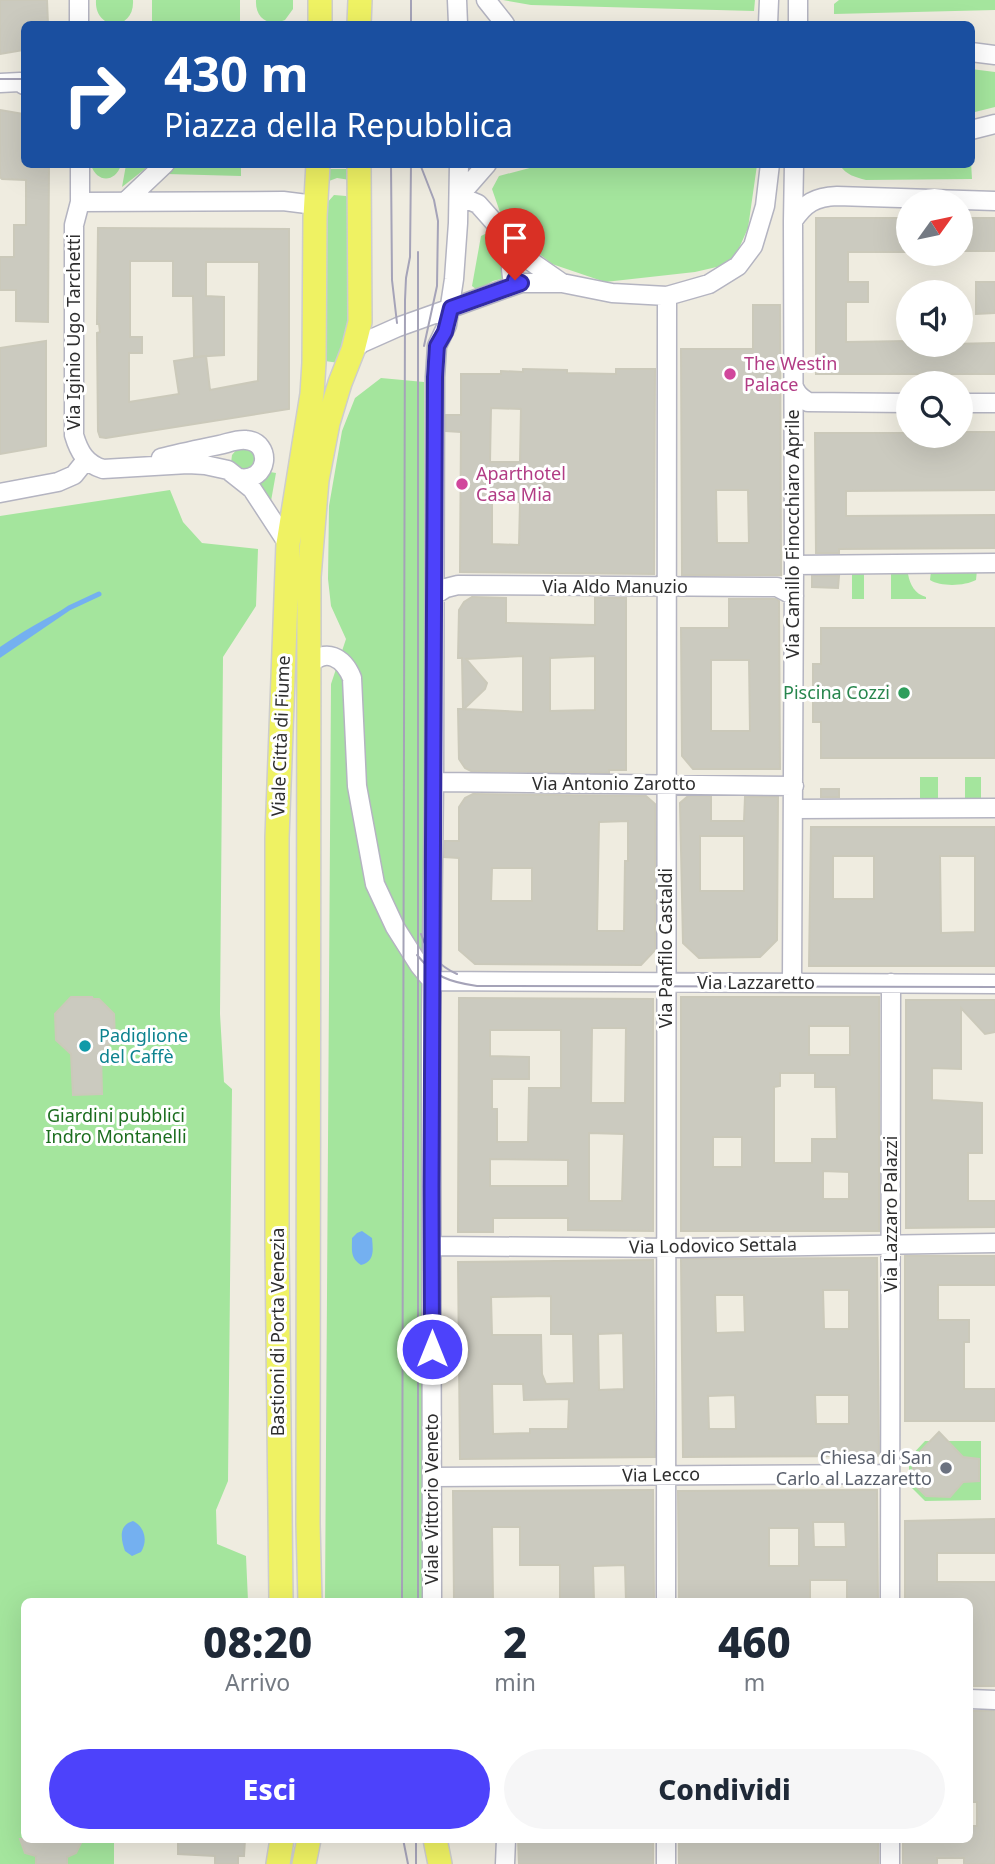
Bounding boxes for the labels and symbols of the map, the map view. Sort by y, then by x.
north arrow [896,189,973,266]
pin [485,208,545,280]
street label: Via Iginio Ugo Tarchetti [61,234,85,430]
place label: The Westin Palace [744,351,837,396]
marker: The Westin Palace [722,366,738,382]
street label: Via Camillo Finocchiaro Aprile [780,409,804,659]
place label: Aparthotel Casa Mia [476,461,566,506]
marker: Aparthotel Casa Mia [454,476,470,492]
street label: Via Aldo Manuzio [542,574,688,598]
street label: Viale Città di Fiume [265,655,295,817]
place label: Piscina Cozzi [783,680,890,704]
marker: Piscina Cozzi [896,685,912,701]
street label: Via Antonio Zarotto [532,771,696,795]
street label: Via Panfilo Castaldi [653,868,677,1028]
street label: Via Lazzaretto [697,970,815,994]
place label: Padiglione del Caffè [99,1023,188,1068]
marker: Padiglione del Caffè [77,1038,93,1054]
park label: Giardini pubblici Indro Montanelli [45,1103,187,1148]
street label: Via Lazzaro Palazzi [878,1136,902,1292]
street label: Bastioni di Porta Venezia [265,1228,289,1436]
street label: Via Lodovico Settala [629,1232,797,1258]
position arrow [395,1312,469,1386]
street label: Viale Vittorio Veneto [419,1413,443,1585]
place label: Chiesa di San Carlo al Lazzaretto [776,1445,932,1490]
marker: Chiesa di San Carlo al Lazzaretto [938,1460,954,1476]
street label: Via Lecco [622,1461,700,1487]

